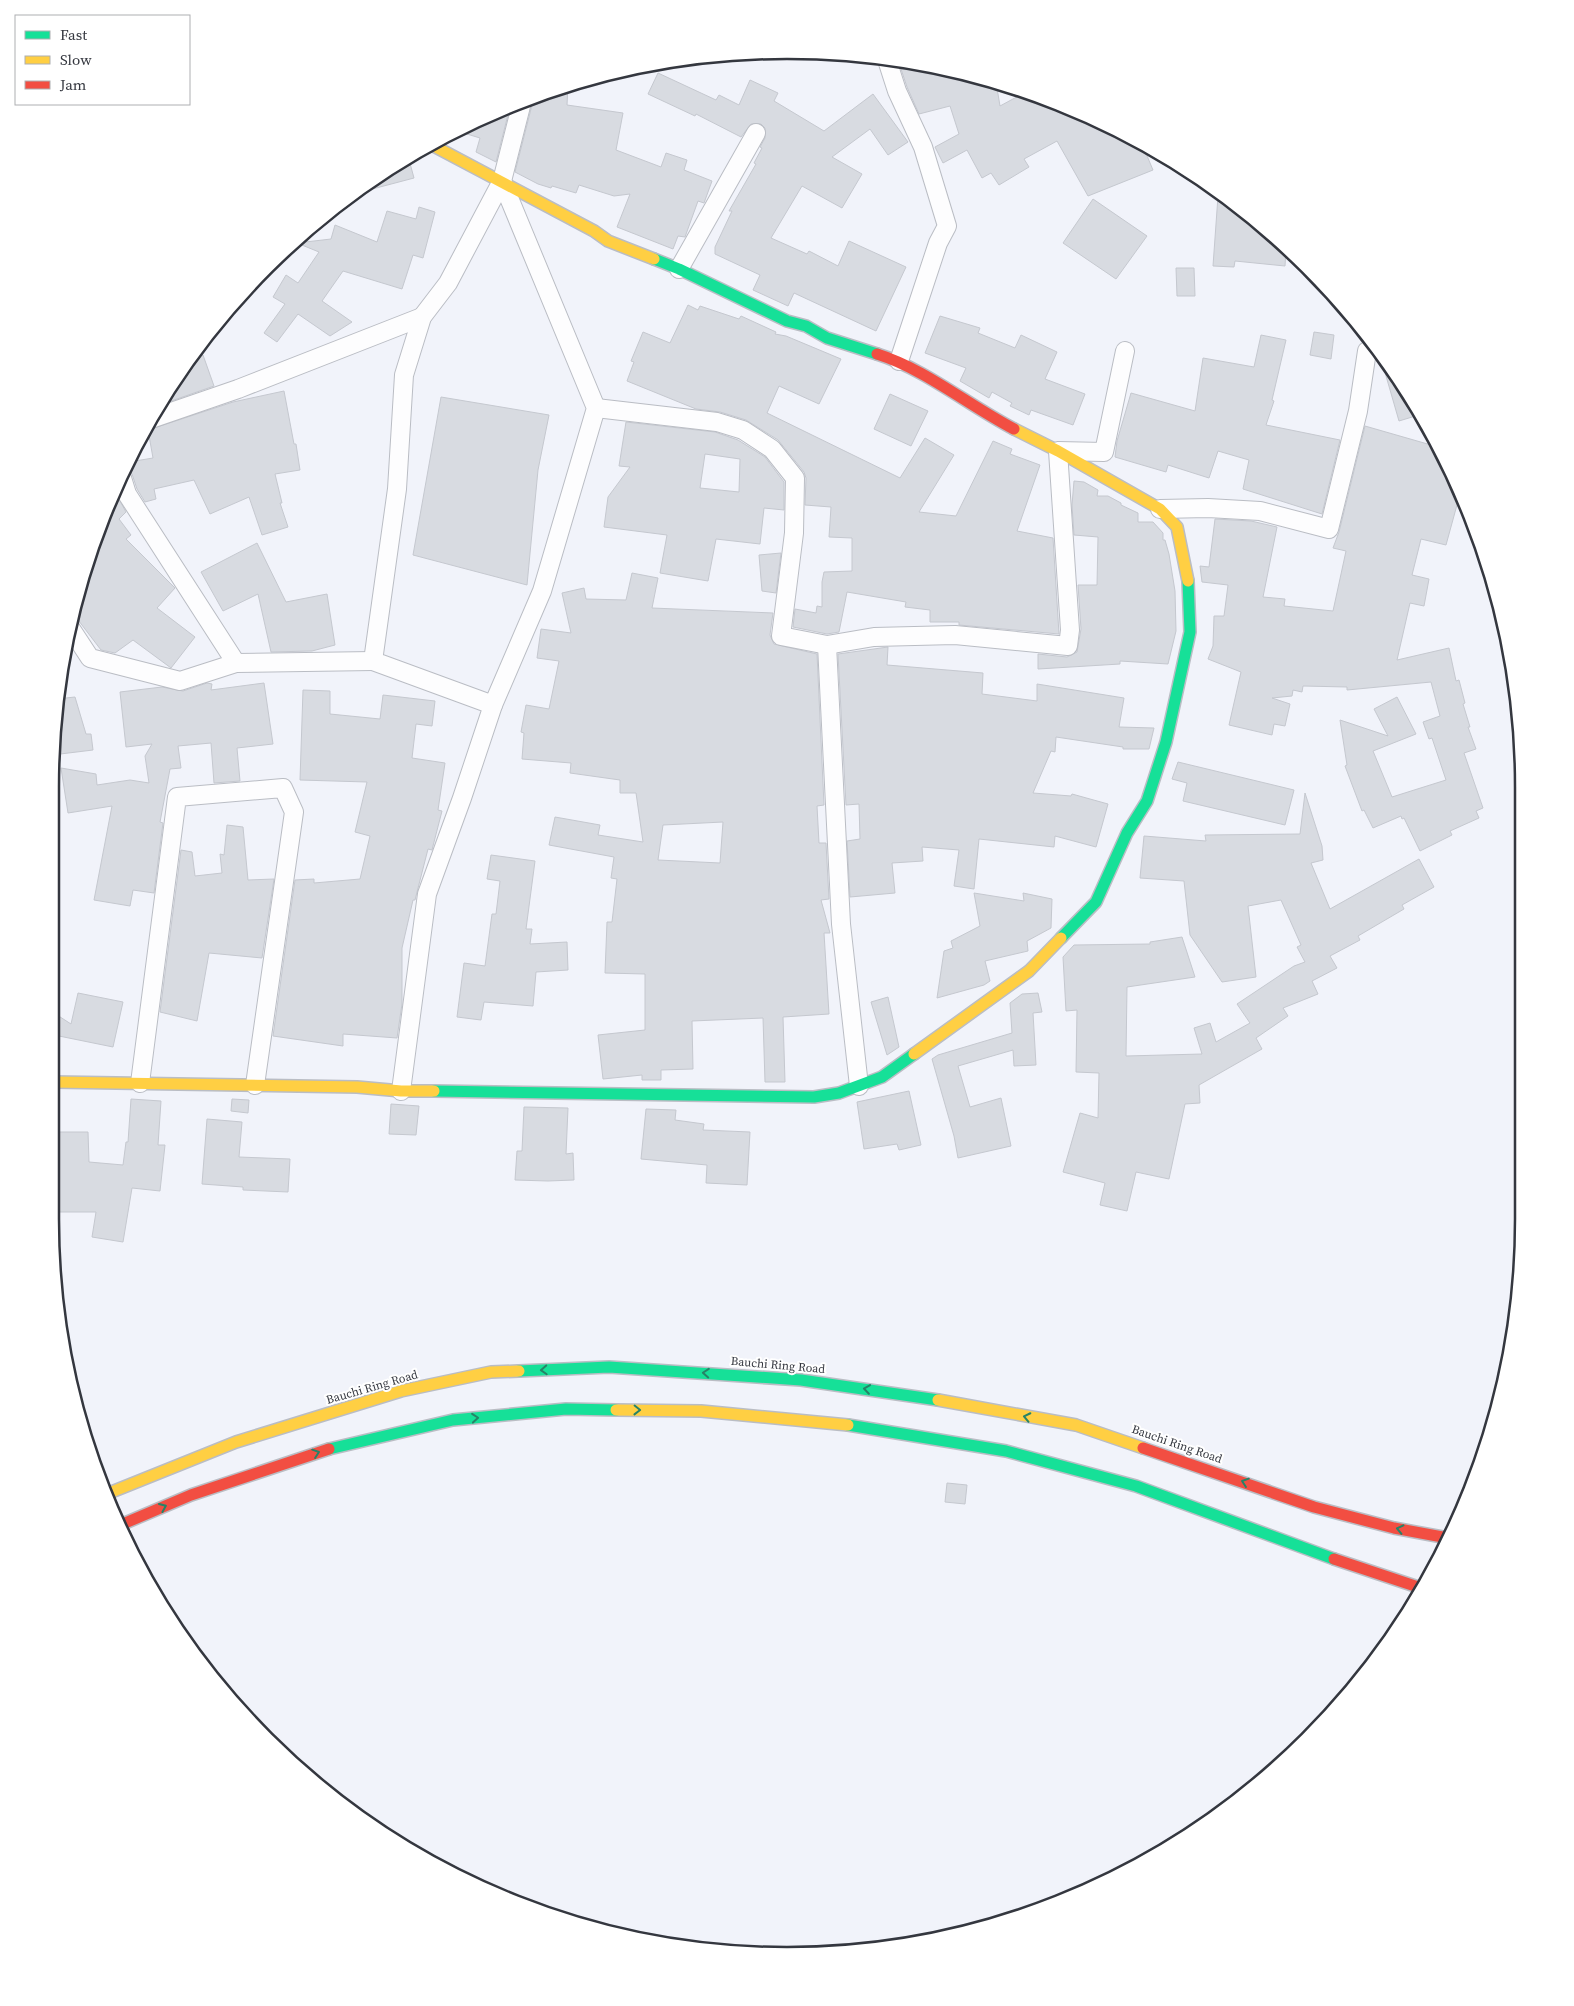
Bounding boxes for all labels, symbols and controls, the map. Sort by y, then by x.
legend [15,15,190,105]
text: Fast [60,24,87,45]
text: Slow [60,49,92,70]
text: Jam [59,74,87,95]
street label: Bauchi Ring Road [730,1353,826,1377]
one-way arrow [539,1365,547,1375]
street label: Bauchi Ring Road [324,1366,420,1408]
one-way arrow [702,1368,710,1379]
one-way arrow [863,1384,871,1395]
one-way arrow [634,1405,641,1415]
one-way arrow [1023,1412,1032,1423]
one-way arrow [471,1413,479,1424]
street label: Bauchi Ring Road [1130,1421,1225,1467]
one-way arrow [312,1448,320,1458]
one-way arrow [1241,1478,1249,1488]
one-way arrow [158,1502,167,1513]
one-way arrow [1396,1524,1405,1535]

